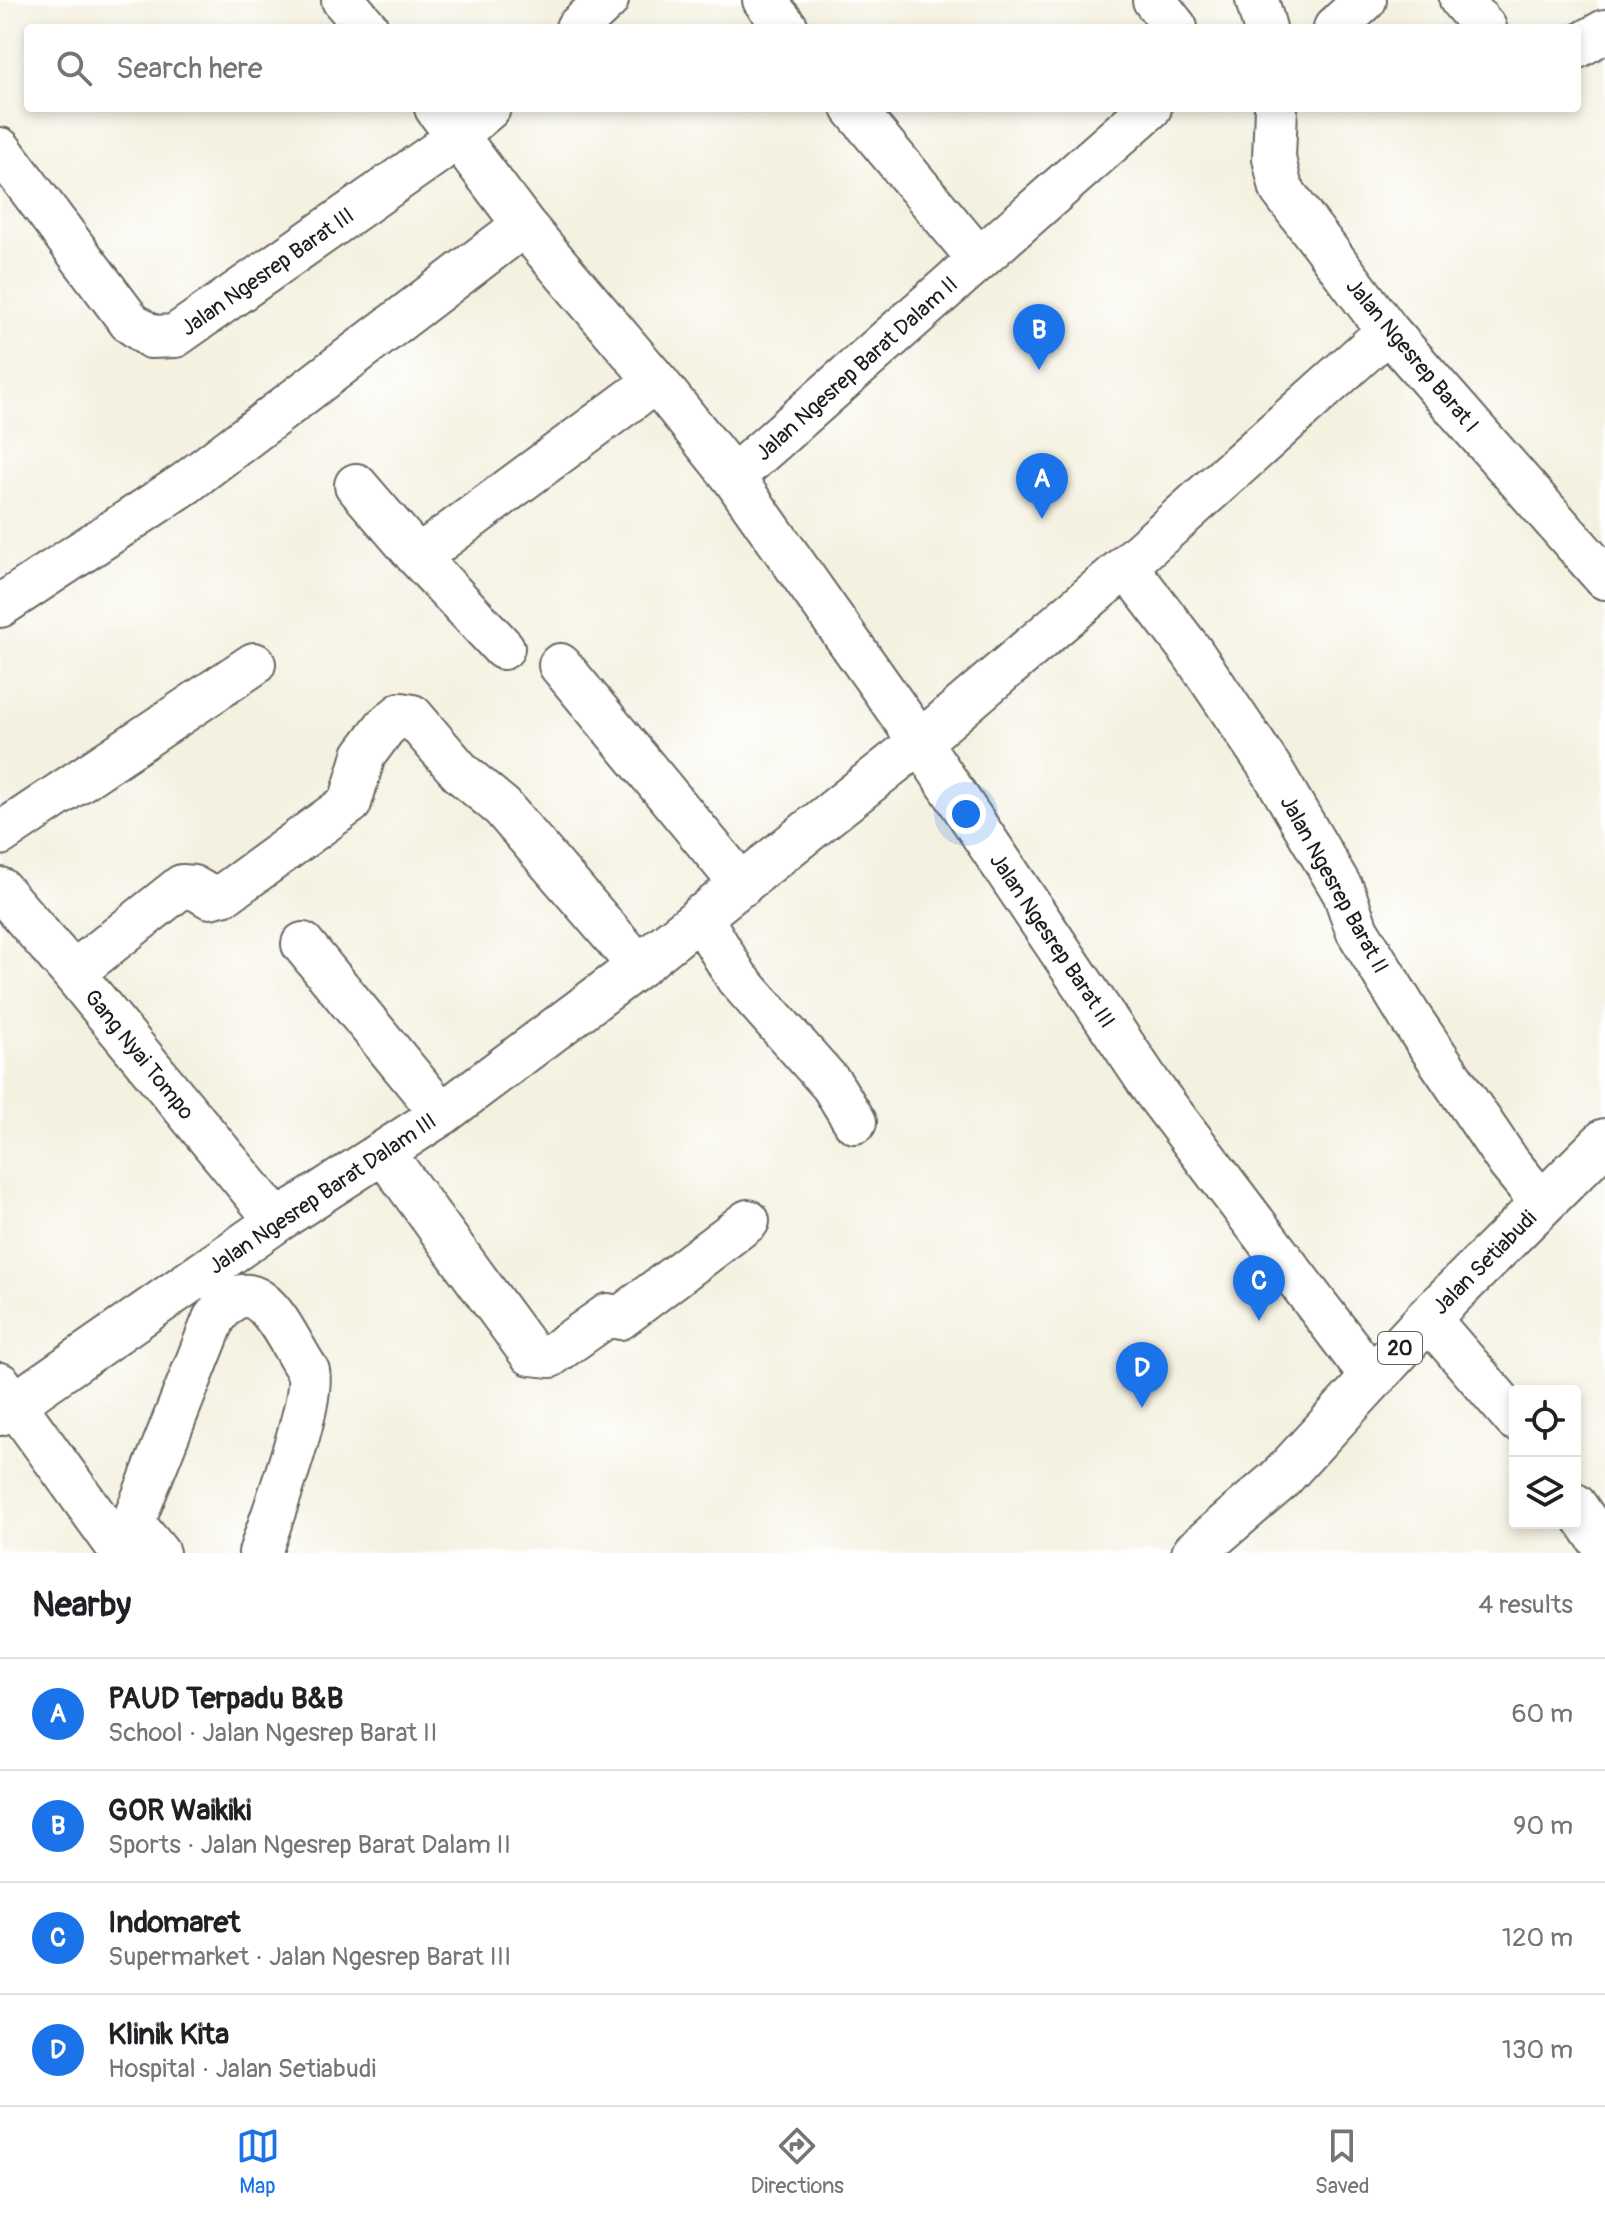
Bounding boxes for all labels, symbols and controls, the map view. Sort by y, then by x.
search box [24,24,1581,112]
icon: search [52,46,96,90]
text: Search here [116,50,263,87]
street label: Jalan Ngesrep Barat III [175,202,360,342]
street label: Jalan Ngesrep Barat Dalam II [750,270,964,467]
street label: Jalan Ngesrep Barat I [1340,273,1485,438]
pin: B [1013,304,1065,370]
pin: A [1016,453,1068,519]
street label: Jalan Ngesrep Barat II [1274,791,1395,978]
your location [946,794,986,834]
street label: Jalan Ngesrep Barat III [983,848,1121,1033]
street label: Gang Nyai Tompo [78,984,200,1126]
street label: Jalan Ngesrep Barat Dalam III [203,1107,442,1281]
street label: Jalan Setiabudi [1427,1205,1543,1321]
pin: C [1233,1255,1285,1321]
road number: 20 [1378,1332,1422,1364]
pin: D [1116,1342,1168,1408]
map controls [1509,1385,1581,1529]
button: locate [1509,1385,1581,1457]
button: layers [1509,1457,1581,1529]
text: Nearby [32,1584,131,1627]
text: 4 results [1478,1589,1573,1621]
text: PAUD Terpadu B&B [108,1680,343,1717]
text: A [50,1698,66,1730]
text: 60 m [1511,1698,1573,1730]
text: School · Jalan Ngesrep Barat II [108,1717,438,1749]
text: GOR Waikiki [108,1792,251,1829]
text: B [51,1810,65,1842]
text: 90 m [1513,1810,1573,1842]
text: Sports · Jalan Ngesrep Barat Dalam II [108,1829,511,1861]
text: Indomaret [108,1904,240,1941]
text: C [50,1922,66,1954]
text: 120 m [1502,1922,1573,1954]
text: Supermarket · Jalan Ngesrep Barat III [108,1941,511,1973]
text: Klinik Kita [108,2016,229,2053]
text: D [50,2034,66,2066]
text: 130 m [1502,2034,1573,2066]
text: Hospital · Jalan Setiabudi [108,2053,376,2085]
tab: Map [236,2124,280,2200]
tab: Directions [751,2124,844,2200]
tab: Saved [1315,2124,1369,2200]

